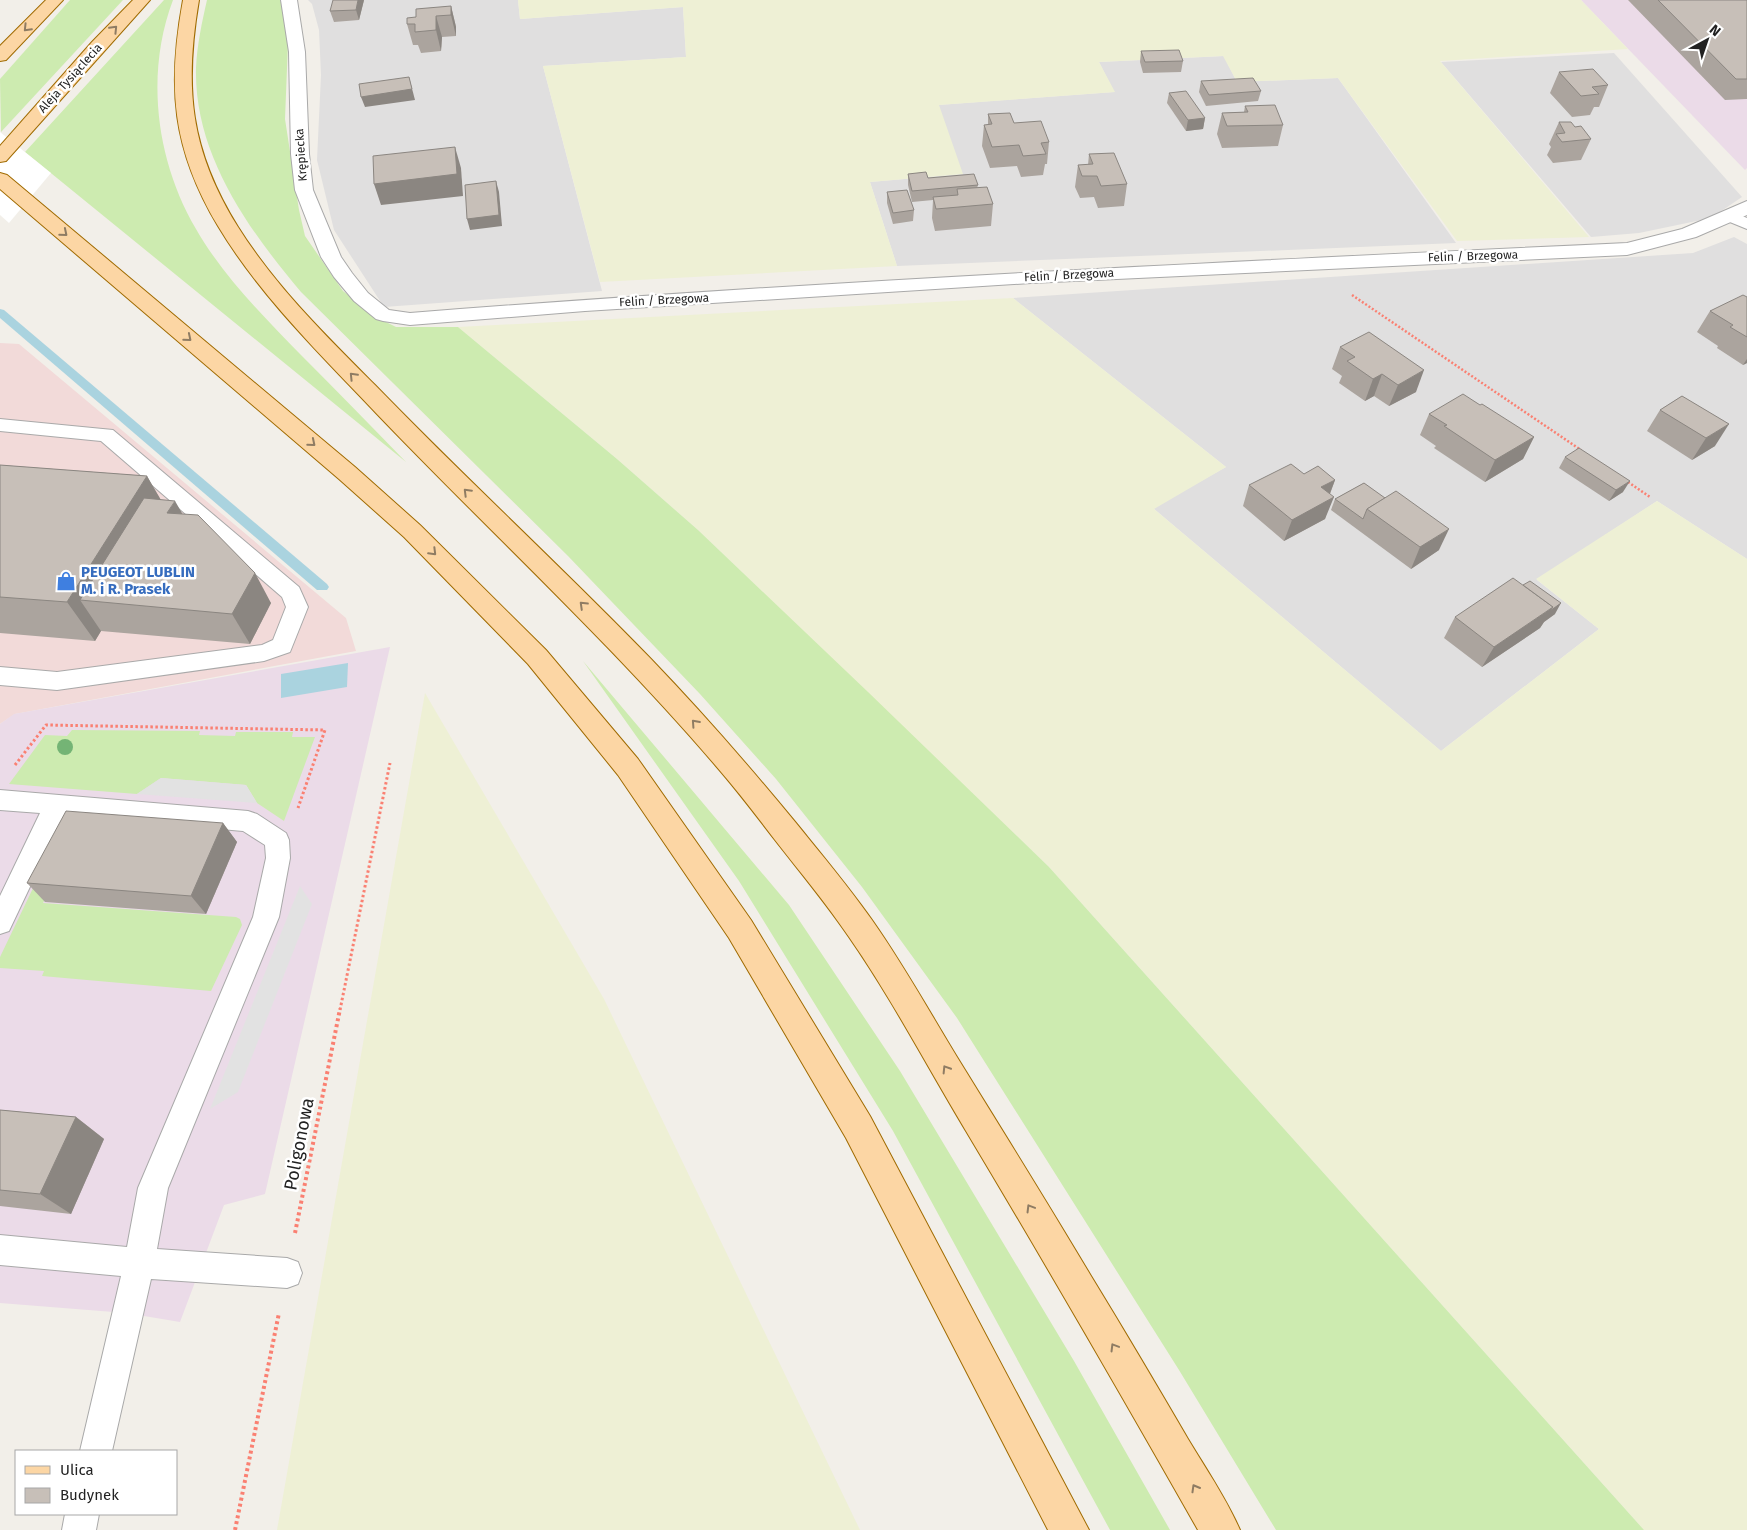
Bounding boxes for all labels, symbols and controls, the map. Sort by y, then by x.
north arrow [1682,15,1732,65]
text: N [1706,21,1724,40]
one-way arrow [24,22,33,31]
one-way arrow [108,26,117,35]
street label: Aleja Tysiąclecia [35,40,105,116]
street label: Krępiecka [292,128,310,182]
one-way arrow [59,227,68,236]
street label: Felin / Brzegowa [1428,247,1518,265]
street label: Felin / Brzegowa [1024,266,1114,284]
street label: Felin / Brzegowa [619,291,709,309]
one-way arrow [183,332,192,341]
one-way arrow [350,372,359,381]
one-way arrow [307,438,316,447]
one-way arrow [464,488,473,497]
one-way arrow [427,546,436,555]
place label: PEUGEOT LUBLIN M. i R. Prasek [81,563,195,598]
shop icon: PEUGEOT LUBLIN M. i R. Prasek [55,570,77,592]
one-way arrow [580,602,589,611]
one-way arrow [692,719,701,728]
one-way arrow [943,1065,952,1074]
street label: Poligonowa [279,1096,319,1192]
one-way arrow [1027,1204,1037,1213]
one-way arrow [1110,1344,1120,1353]
legend [15,1450,178,1515]
text: Ulica [60,1461,94,1479]
one-way arrow [1192,1484,1202,1493]
text: Budynek [60,1486,119,1504]

